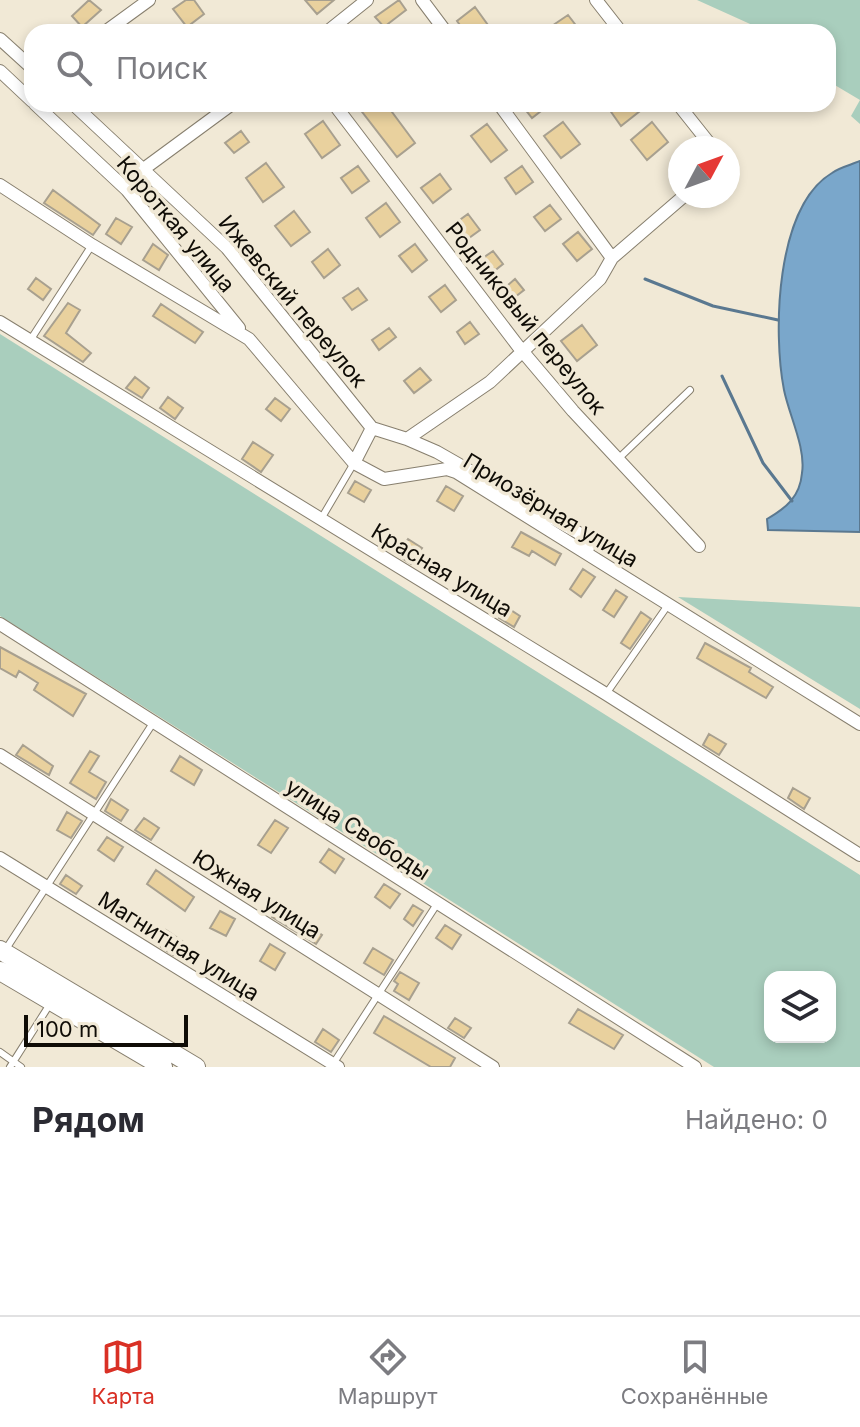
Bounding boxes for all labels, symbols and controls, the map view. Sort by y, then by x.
search box [24,24,836,112]
icon: search [52,46,96,90]
text: Поиск [116,50,207,86]
north arrow [668,136,740,208]
street label: Короткая улица [112,151,240,297]
street label: Ижевский переулок [213,210,373,392]
street label: Родниковый переулок [440,216,612,420]
street label: Приозёрная улица [459,447,643,573]
street label: Красная улица [367,518,517,622]
street label: улица Свободы [281,773,435,885]
street label: Южная улица [188,844,326,944]
street label: Магнитная улица [94,886,264,1006]
map controls [764,971,836,1043]
button: layers [764,971,836,1043]
scale bar [24,1011,188,1047]
text: 100 m [36,1016,98,1042]
text: Рядом [32,1099,145,1140]
text: Найдено: 0 [685,1104,828,1135]
tab: Карта [92,1335,155,1409]
tab: Маршрут [338,1335,438,1409]
tab: Сохранённые [621,1335,768,1409]

